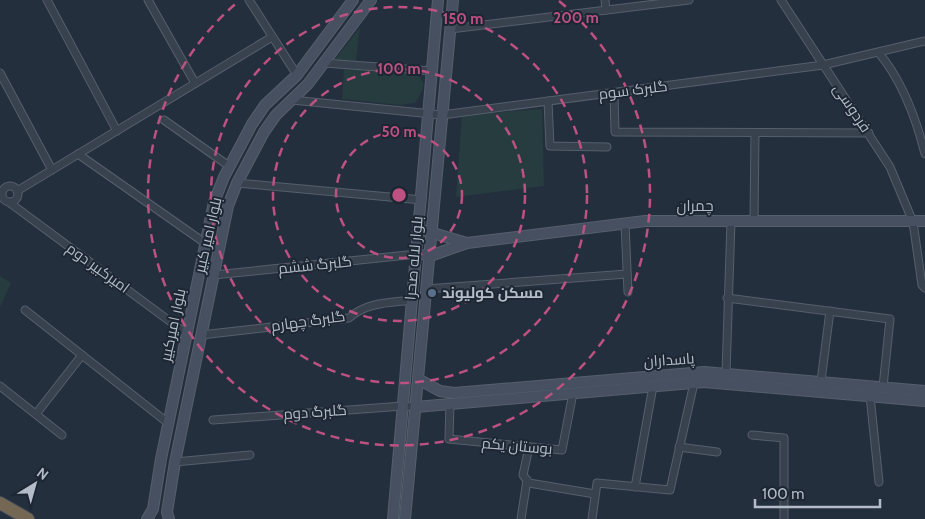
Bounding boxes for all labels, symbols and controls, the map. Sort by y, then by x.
text: 200 m [553,9,599,27]
text: 150 m [443,10,483,28]
text: 100 m [377,60,421,78]
street label: گلبرک سوم [598,77,669,104]
street label: فردوسی [828,80,875,136]
text: 50 m [381,123,417,141]
centre of rings [390,186,408,204]
street label: بلوار امیر کبیر [190,195,225,276]
street label: چمران [677,197,713,216]
street label: بلوار لاله صحرا [401,215,427,301]
street label: امیرکبیر دوم [62,239,133,298]
street label: گلبرگ ششم [277,252,353,279]
place label: مسکن کولیوند [442,284,543,302]
street label: بلوار امیرکبیر [156,287,189,364]
marker: مسکن کولیوند [426,287,438,299]
street label: گلبرگ چهارم [270,307,346,336]
street label: پاسداران [643,349,695,372]
street label: گلبرگ دوم [283,401,347,424]
street label: بوستان یکم [481,434,553,459]
north arrow [10,459,60,509]
text: N [33,463,52,484]
scale bar [755,476,880,508]
text: 100 m [762,485,804,503]

